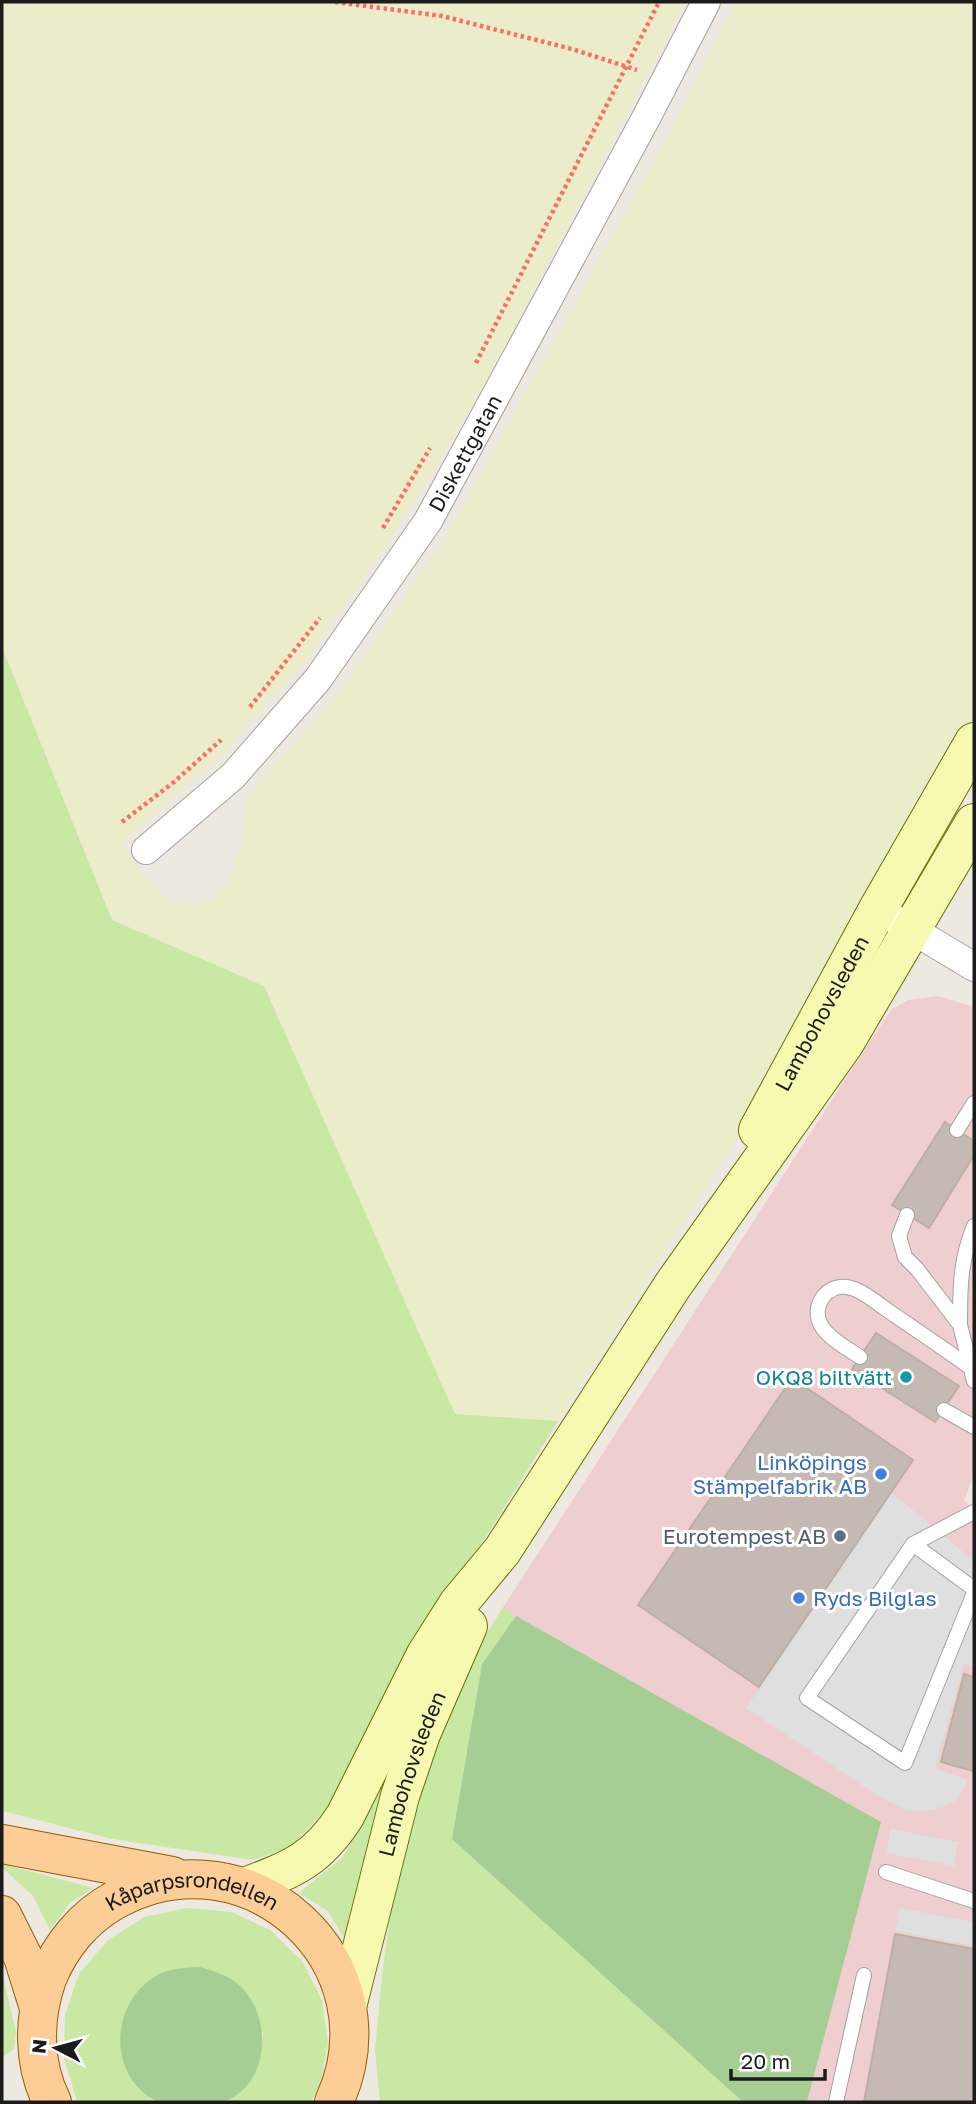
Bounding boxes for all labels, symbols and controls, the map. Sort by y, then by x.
street label: Diskettgatan [423,390,507,516]
street label: Lambohovsleden [769,931,874,1095]
place label: OKQ8 biltvätt [756,1364,892,1390]
marker: OKQ8 biltvätt [898,1369,914,1385]
place label: Linköpings Stämpelfabrik AB [693,1449,867,1499]
marker: Linköpings Stämpelfabrik AB [873,1466,889,1482]
place label: Eurotempest AB [663,1523,826,1549]
marker: Eurotempest AB [832,1528,848,1544]
place label: Ryds Bilglas [813,1585,937,1611]
marker: Ryds Bilglas [791,1590,807,1606]
street label: Lambohovsleden [372,1687,451,1859]
text: Kåparpsrondellen [100,1866,284,1916]
street label: Kåparpsrondellen [103,1897,283,1923]
north arrow [21,2013,91,2083]
text: N [26,2038,51,2055]
scale bar [731,2038,825,2082]
text: 20 m [741,2048,790,2074]

